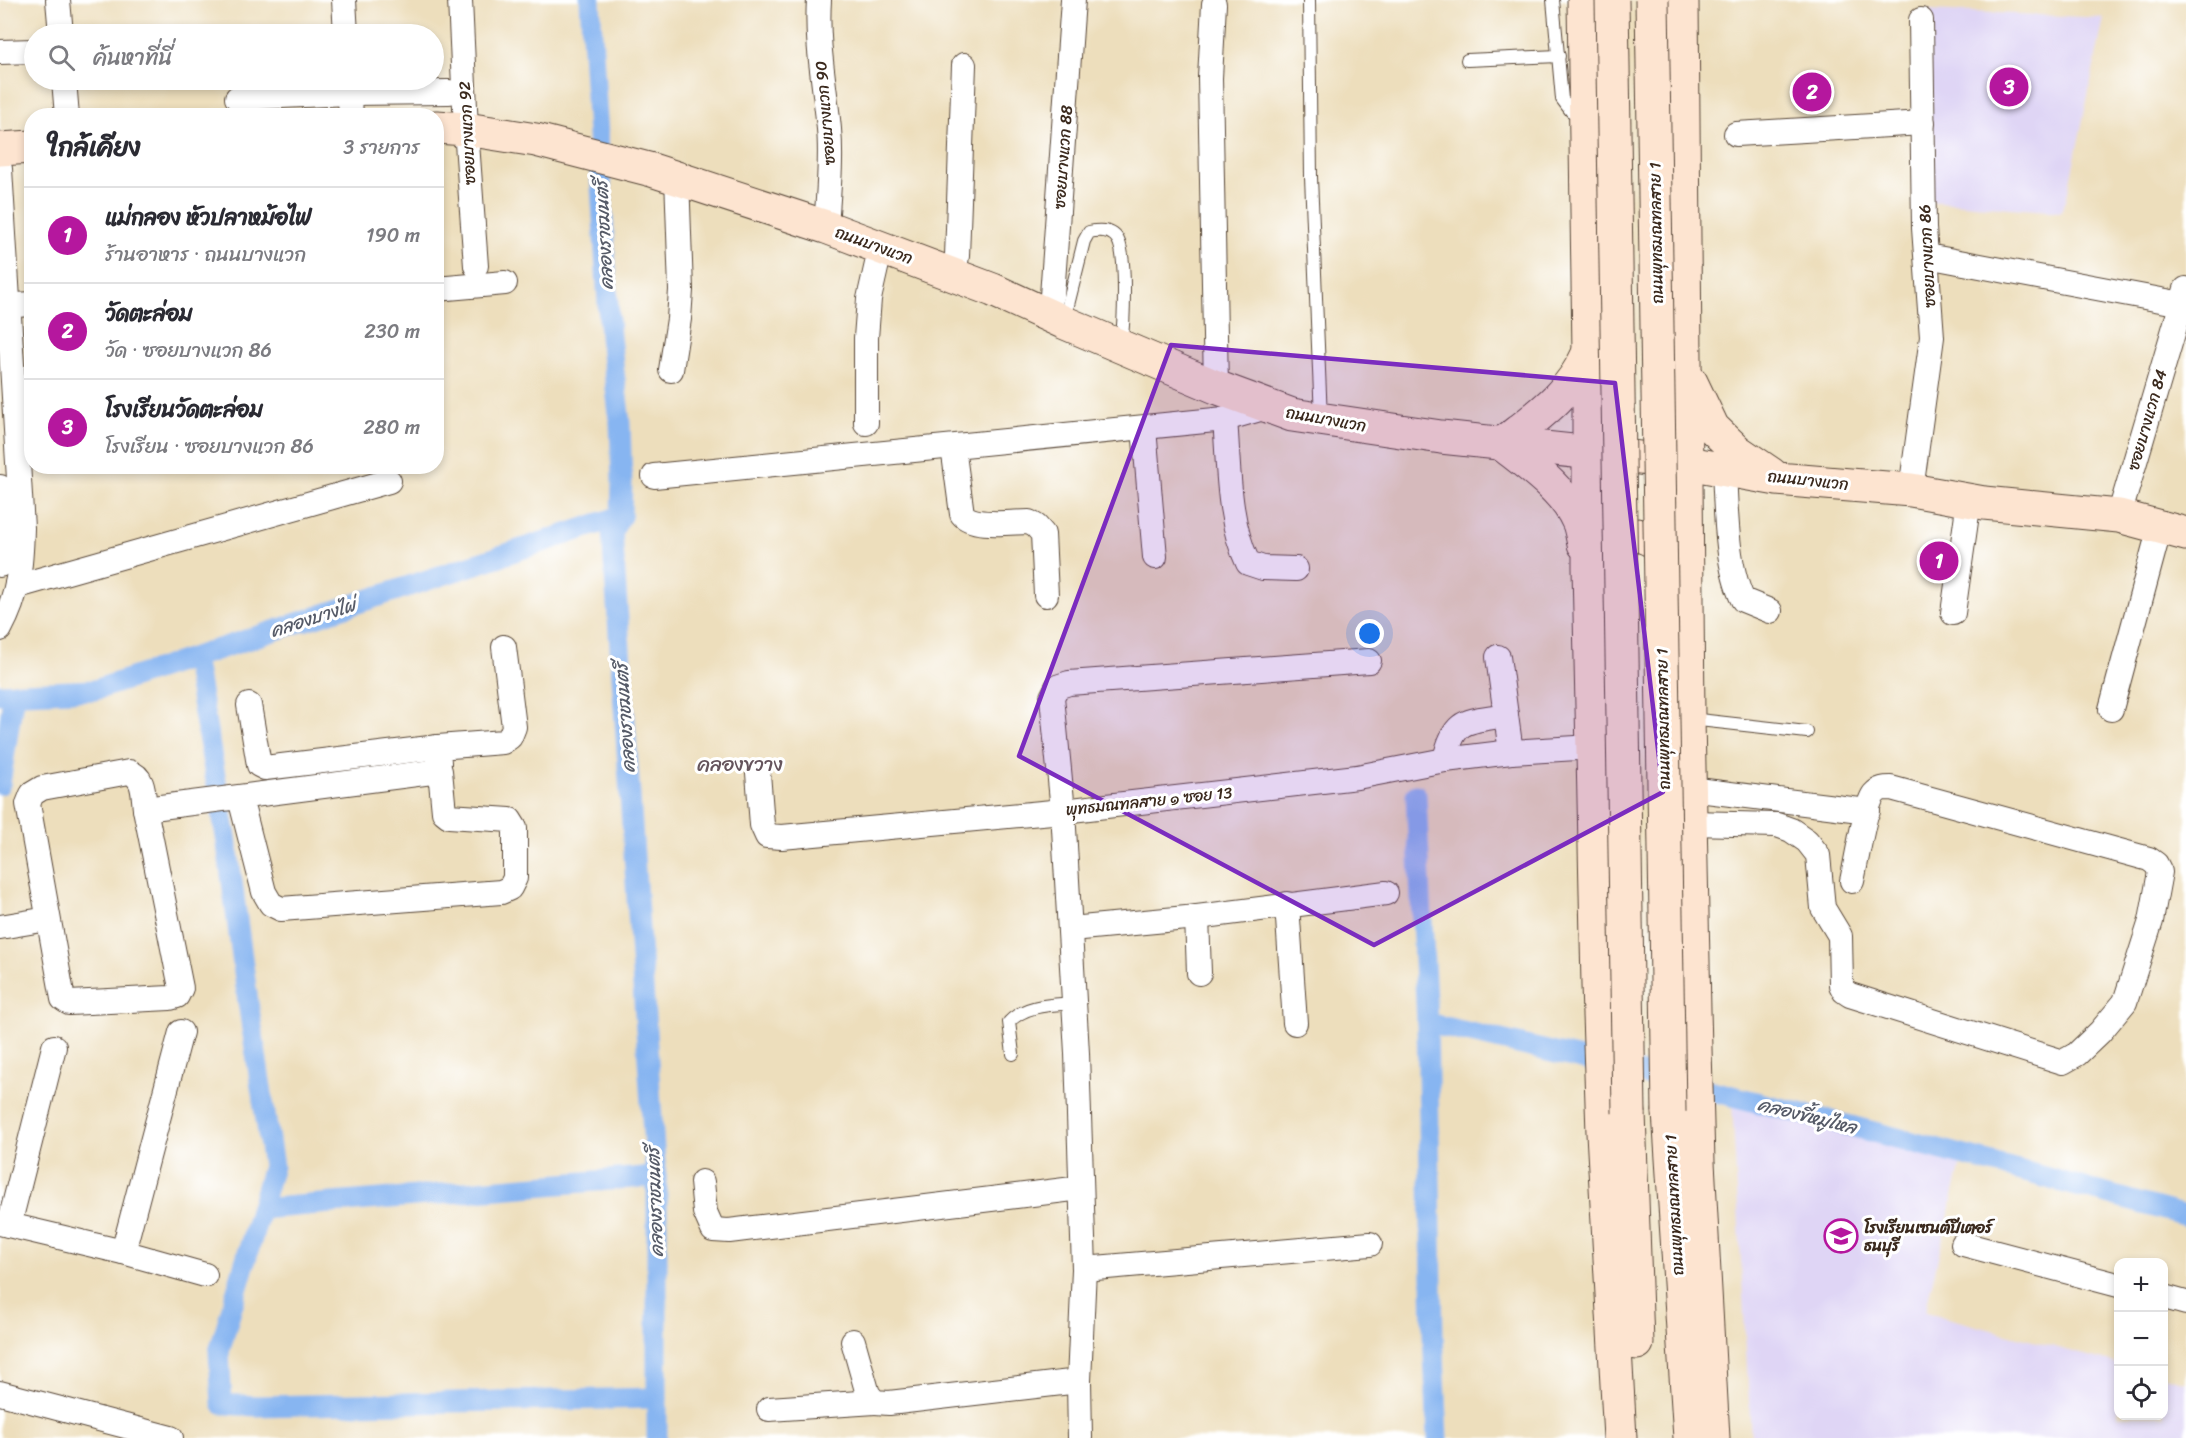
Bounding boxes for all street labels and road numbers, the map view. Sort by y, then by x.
street label: ซอยบางแวก 90 [806,60,844,166]
street label: ซอยบางแวก 92 [450,81,484,185]
street label: ซอยบางแวก 88 [1045,104,1081,210]
street label: ถนนพุทธมณฑลสาย 1 [1640,162,1672,304]
street label: ซอยบางแวก 86 [1910,204,1944,308]
street label: ถนนบางแวก [831,218,917,272]
street label: ซอยบางแวก 84 [2119,366,2175,474]
street label: ถนนบางแวก [1284,398,1368,440]
street label: ถนนบางแวก [1766,461,1850,499]
street label: ถนนพุทธมณฑลสาย 1 [1647,648,1679,790]
street label: พุทธมณฑลสาย ๑ ซอย 13 [1064,778,1234,824]
street label: ถนนพุทธมณฑลสาย 1 [1656,1133,1692,1276]

